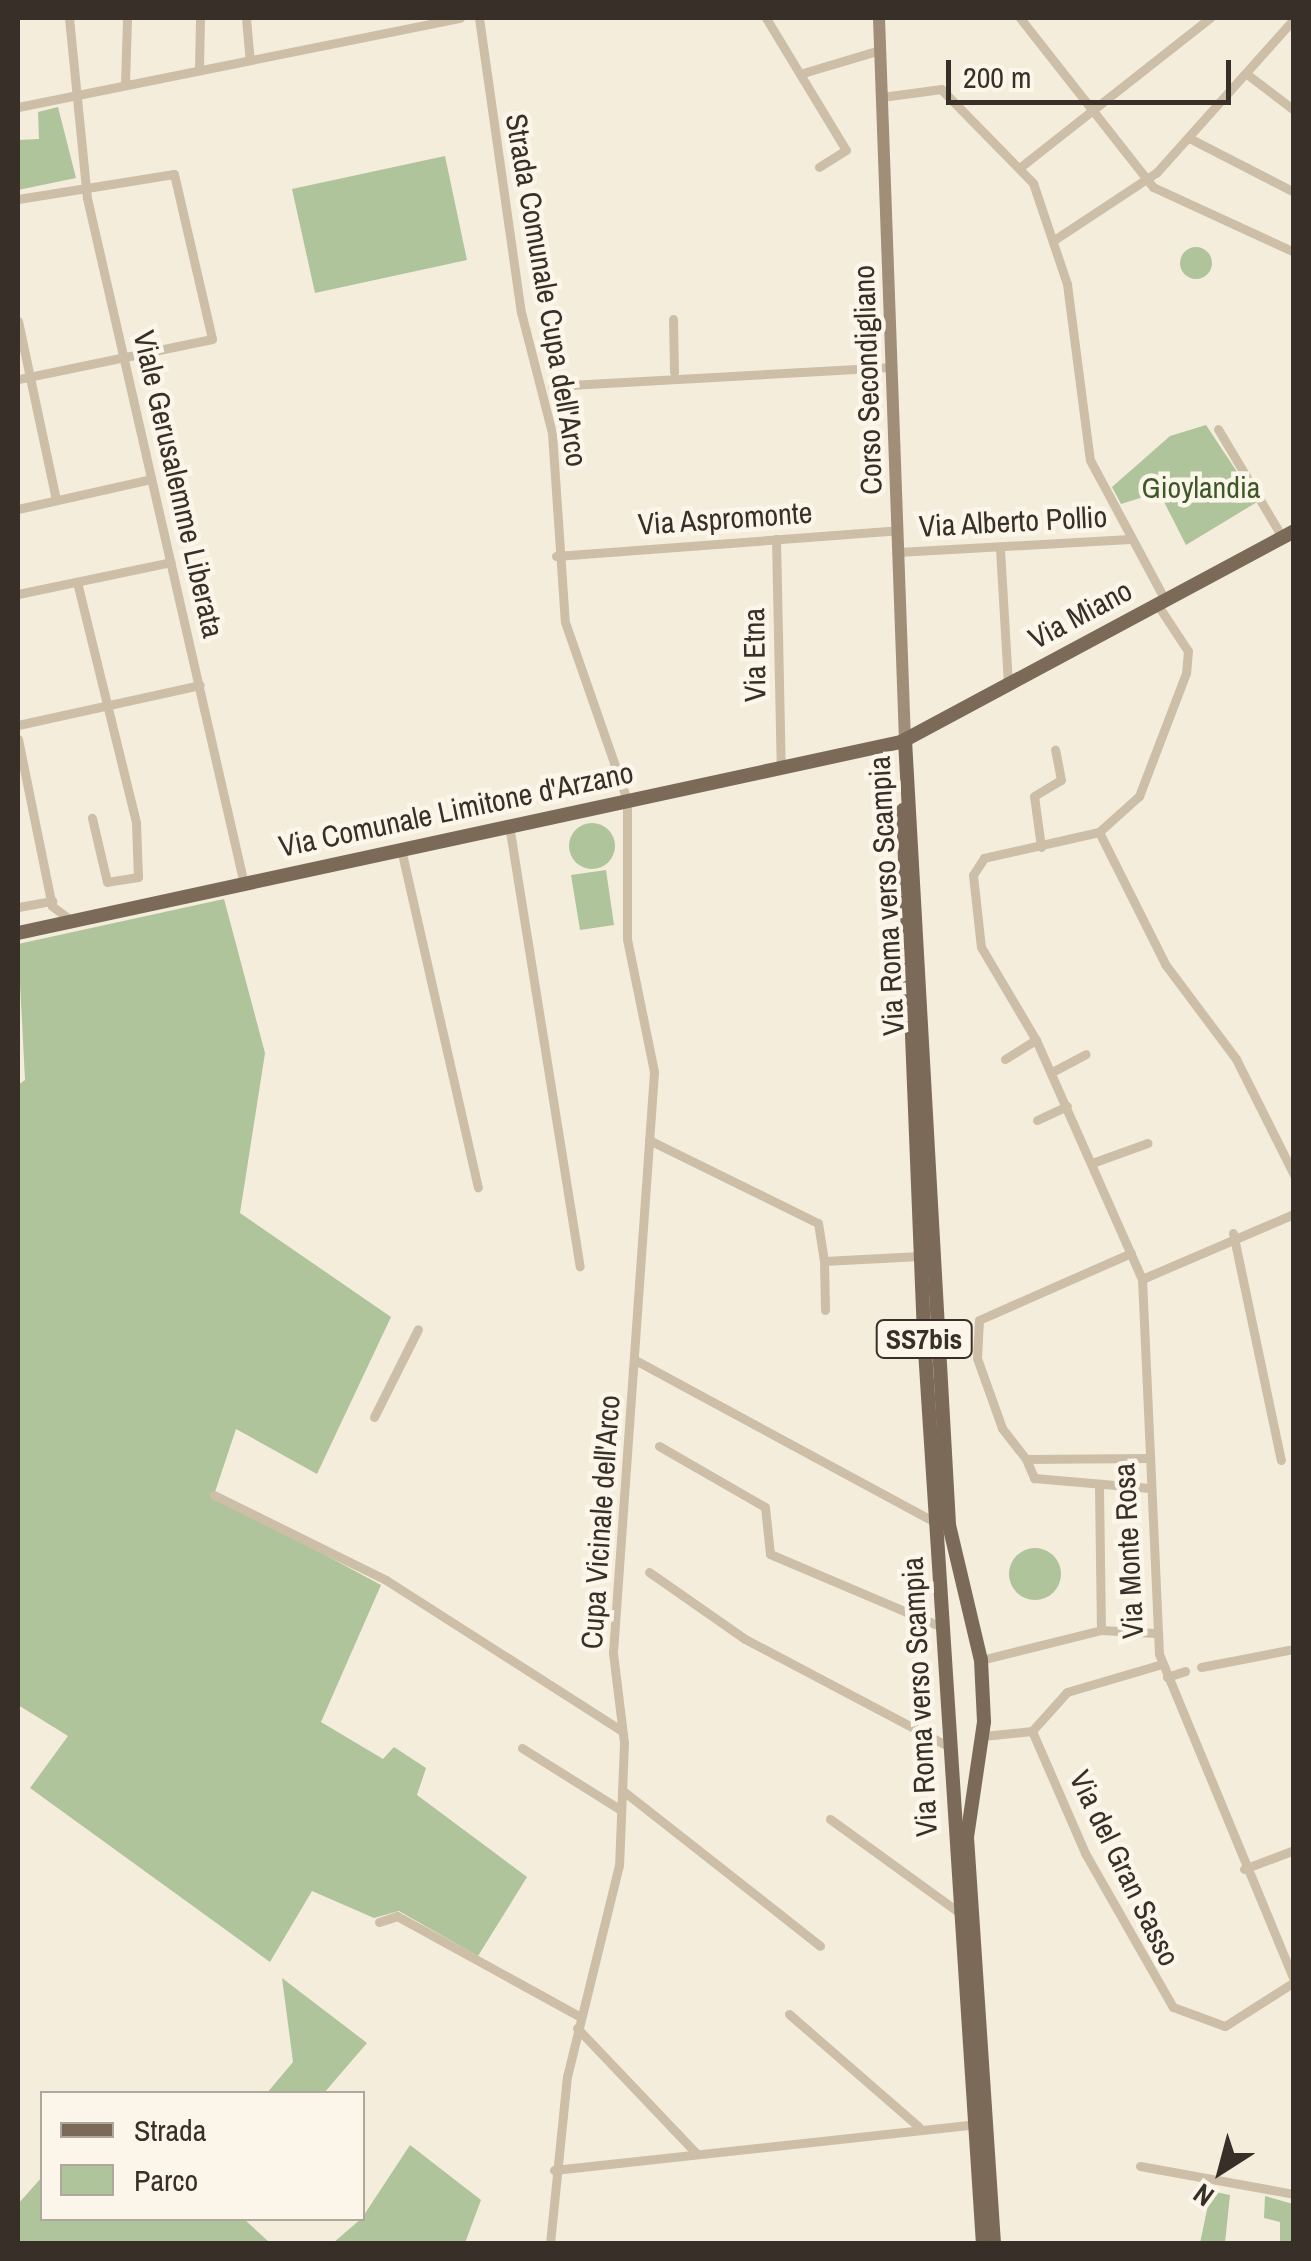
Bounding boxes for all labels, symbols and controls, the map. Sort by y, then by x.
scale bar [951,40,1236,102]
text: 200 m [963,57,1031,97]
street label: Strada Comunale Cupa dell'Arco [498,111,596,469]
street label: Corso Secondigliano [845,265,889,495]
street label: Viale Gerusalemme Liberata [126,327,232,641]
park label: Gioylandia [1142,469,1260,505]
street label: Via Aspromonte [636,494,814,542]
street label: Via Alberto Pollio [917,498,1109,544]
street label: Via Miano [1022,572,1138,656]
street label: Via Etna [735,608,773,702]
street label: Via Comunale Limitone d'Arzano [276,754,636,864]
street label: Via Roma verso Scampia [861,755,911,1037]
road number: SS7bis [874,1316,974,1362]
street label: Cupa Vicinale dell'Arco [573,1394,627,1650]
street label: Via Monte Rosa [1105,1462,1151,1640]
street label: Via Roma verso Scampia [894,1556,944,1838]
street label: Via del Gran Sasso [1062,1764,1188,1972]
legend [40,2091,365,2221]
text: Strada [134,2110,206,2150]
north arrow [1171,2121,1271,2221]
text: Parco [134,2160,198,2200]
text: N [1185,2175,1221,2216]

